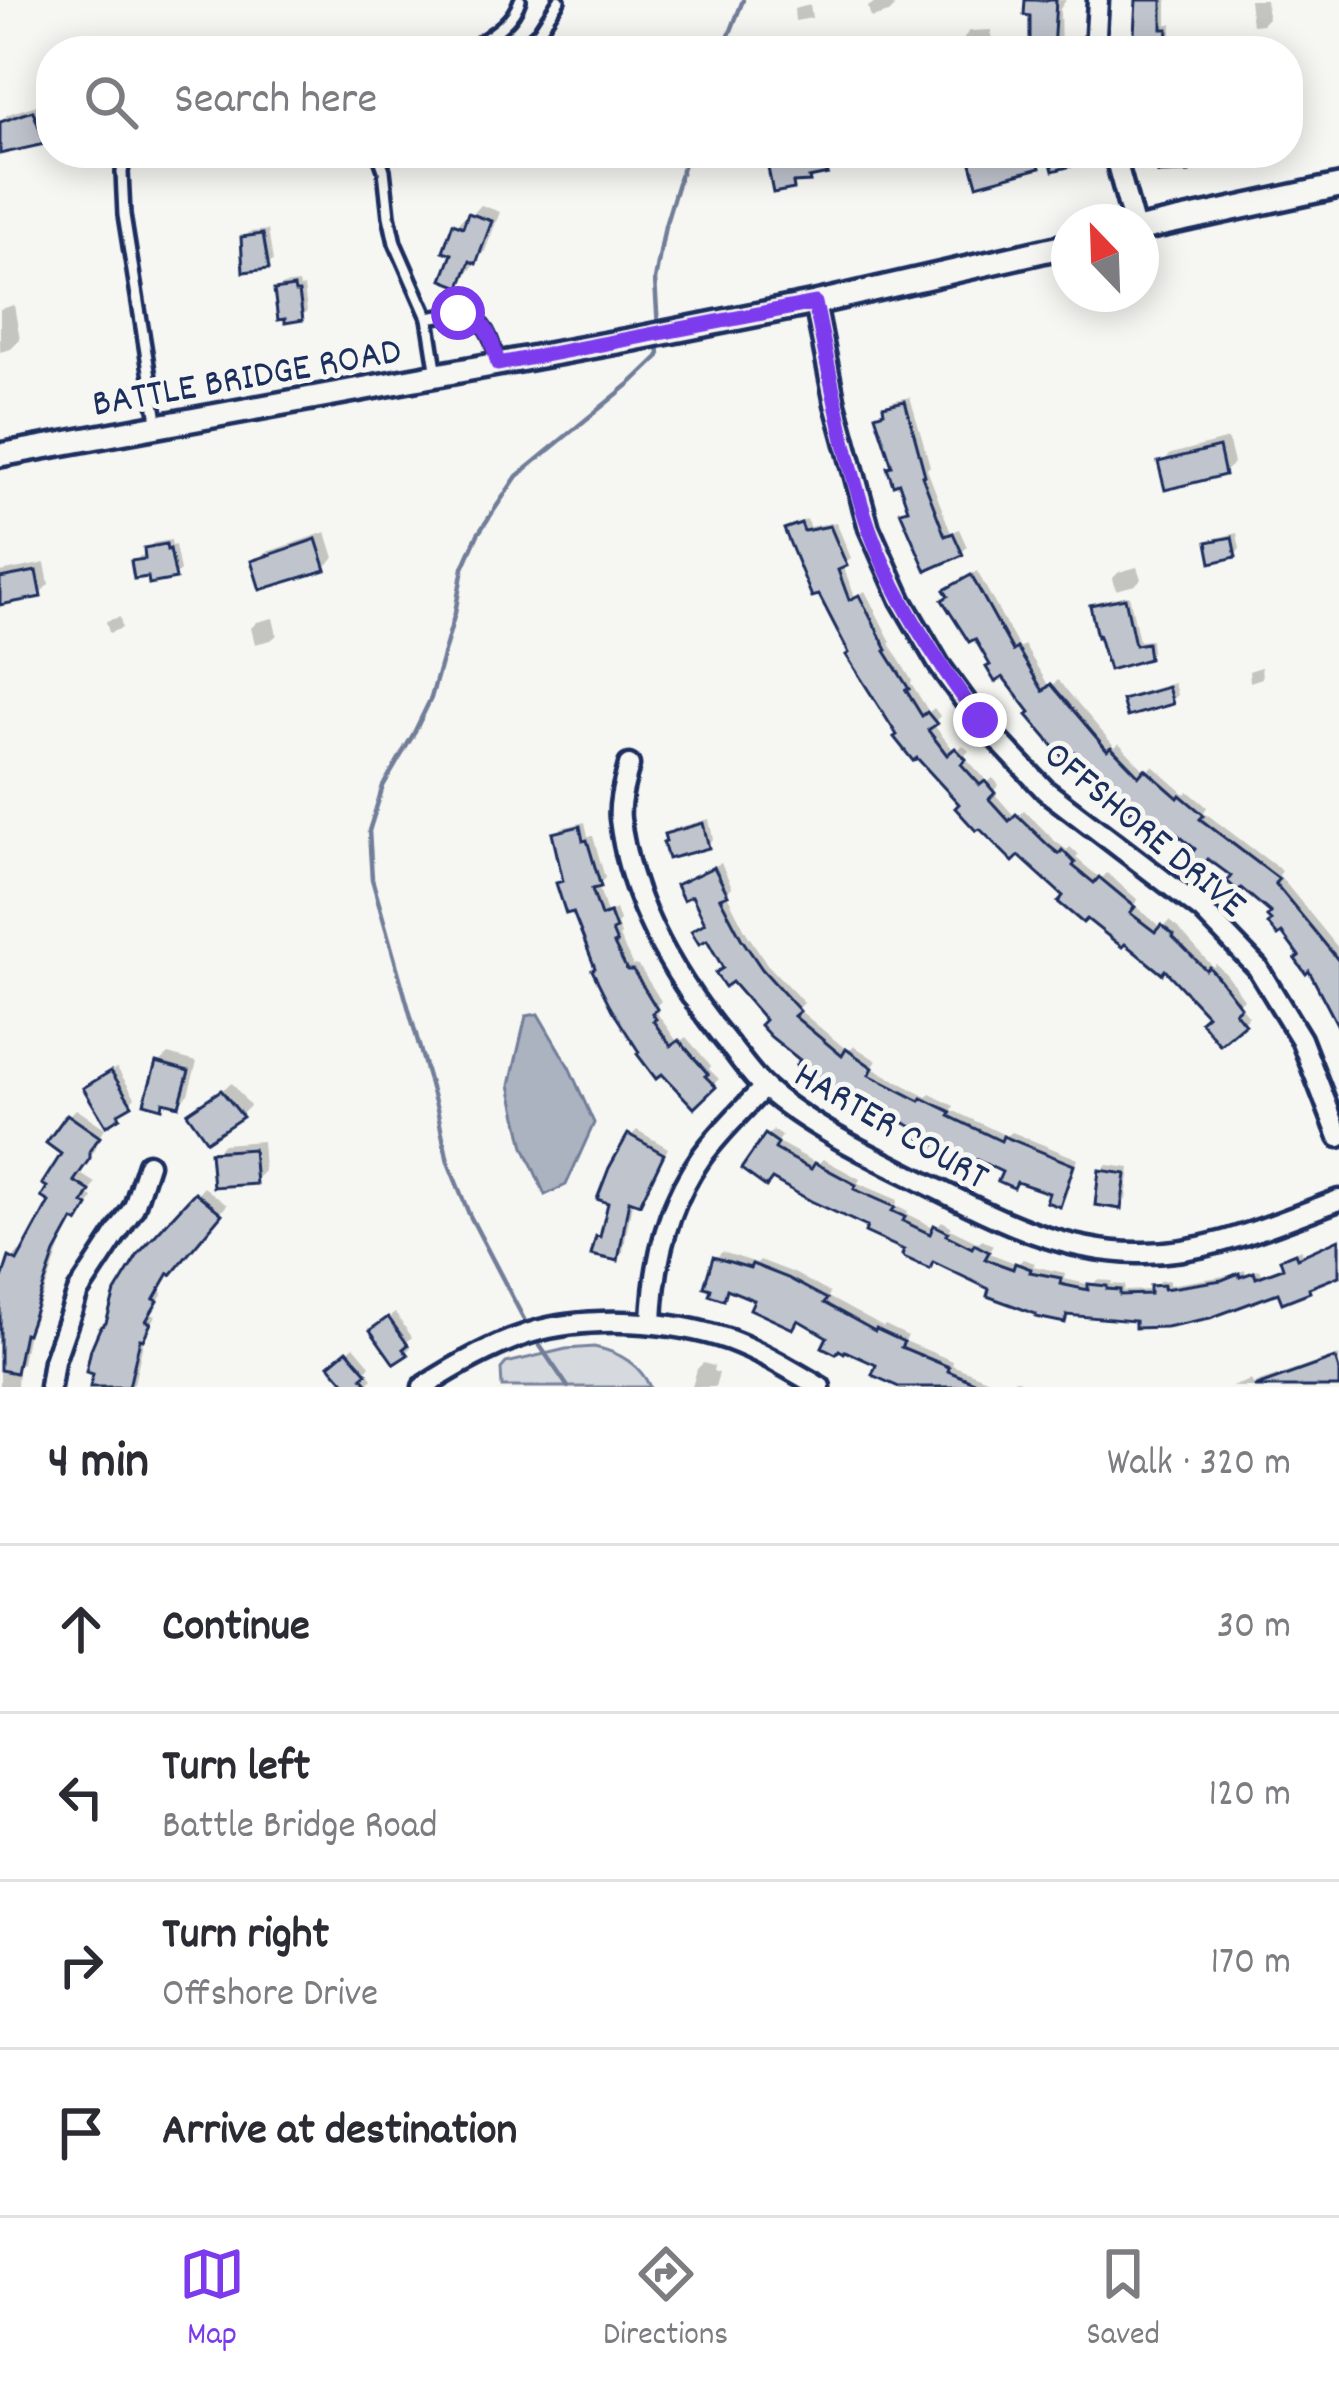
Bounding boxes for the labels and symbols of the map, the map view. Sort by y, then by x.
north arrow [1051,204,1159,312]
route start [431,286,485,340]
street label: BATTLE BRIDGE ROAD [89,326,406,435]
route end [953,693,1007,747]
street label: OFFSHORE DRIVE [1029,731,1256,934]
street label: HARTER COURT [782,1051,998,1207]

